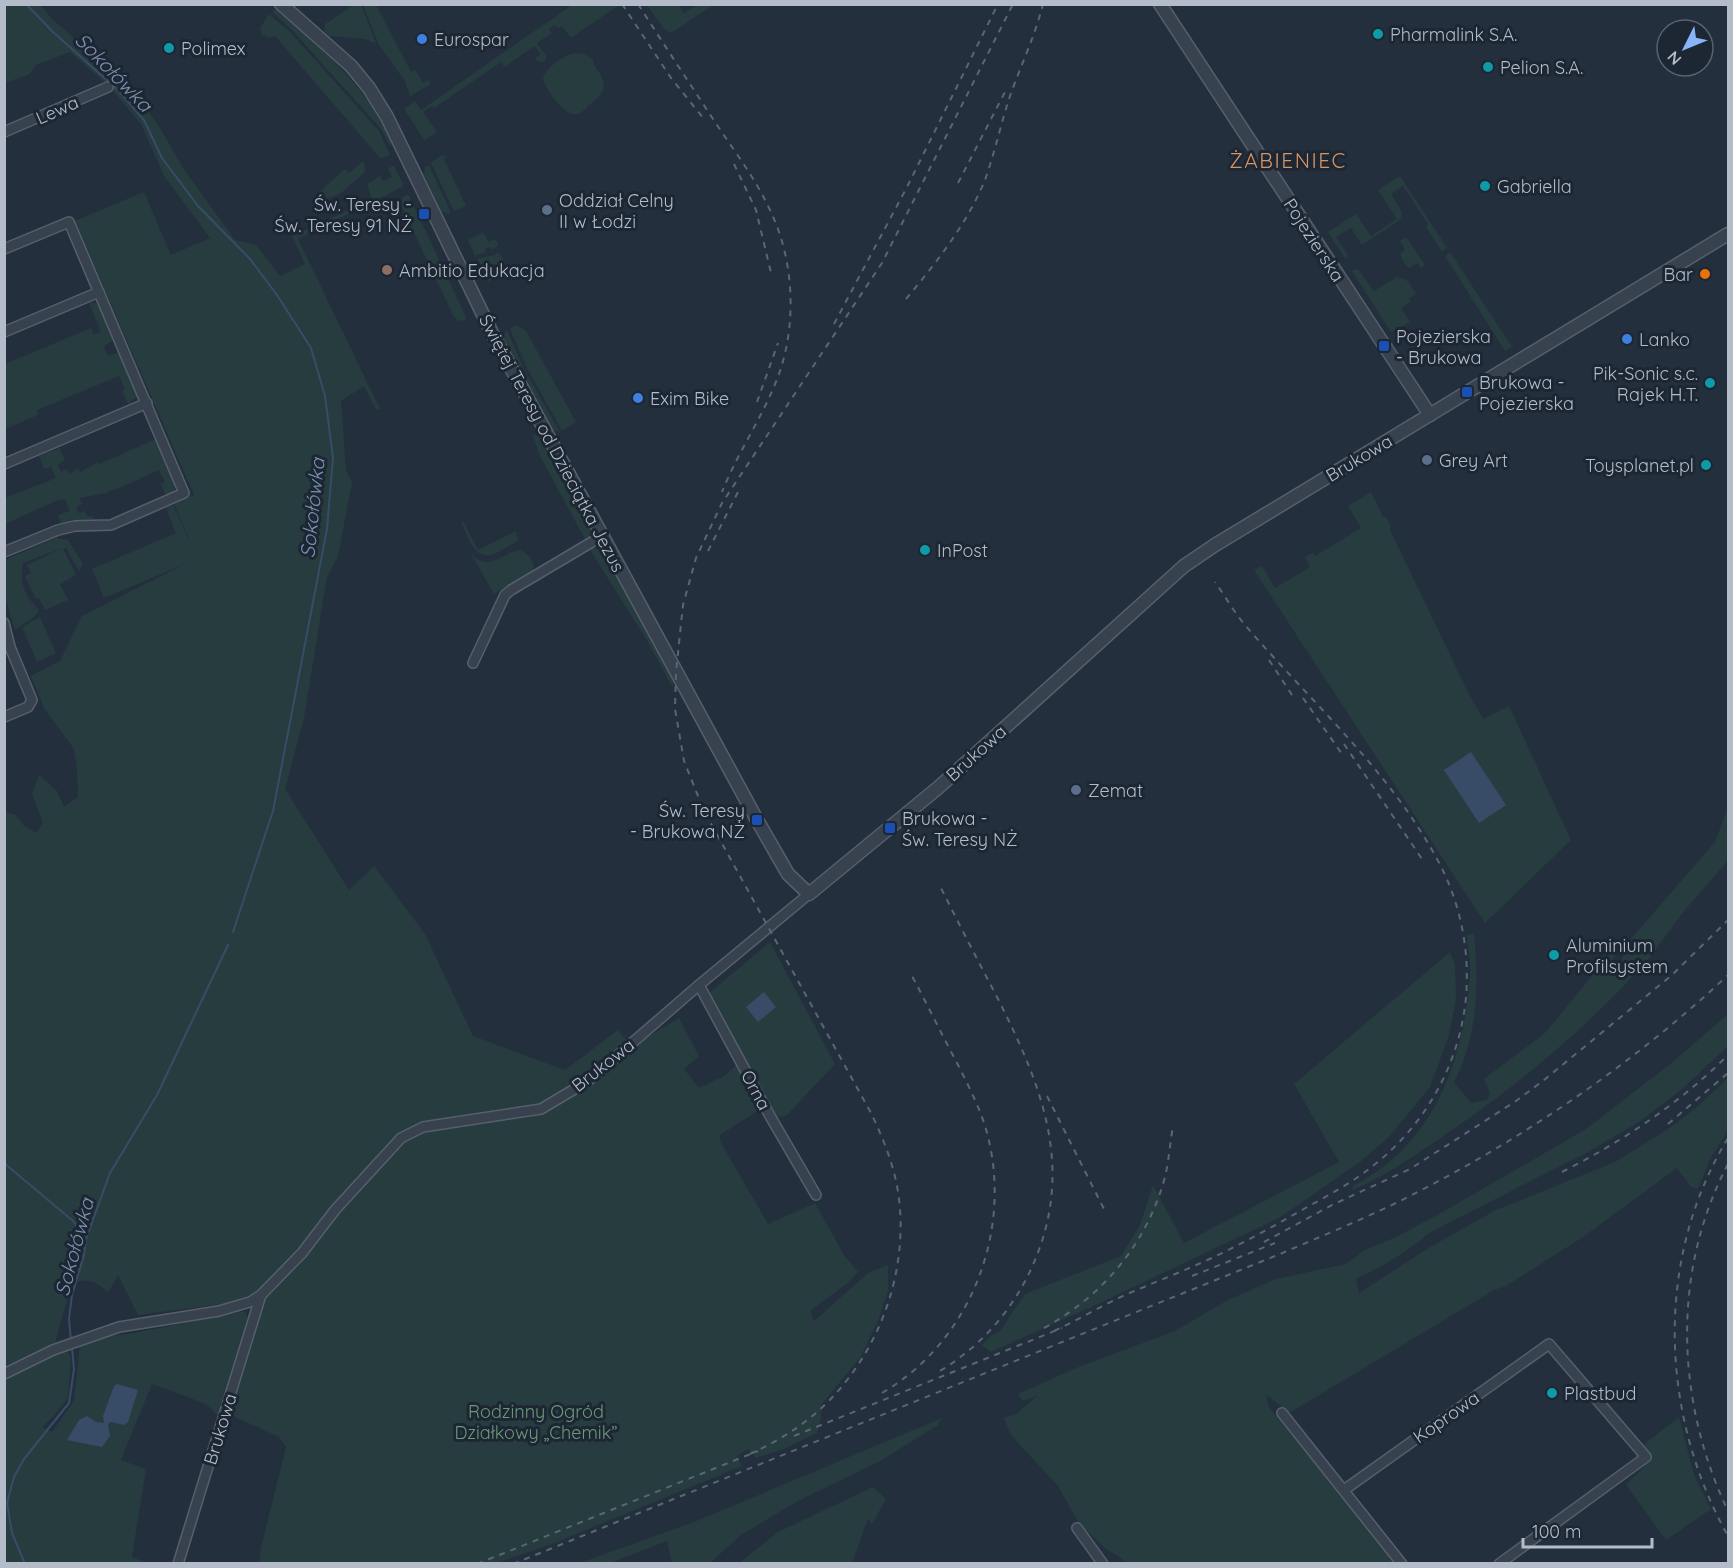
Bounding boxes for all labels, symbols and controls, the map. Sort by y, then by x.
north arrow [1655,18,1715,78]
place label: Pharmalink S.A. [1390,23,1517,46]
water label: Sokołówka [70,27,159,118]
marker: Pharmalink S.A. [1371,27,1385,41]
place label: Eurospar [434,28,509,51]
marker: Eurospar [415,32,429,46]
place label: Polimex [181,37,246,60]
marker: Polimex [162,41,176,55]
text: N [1663,47,1685,69]
place label: Pelion S.A. [1500,56,1583,79]
marker: Pelion S.A. [1481,60,1495,74]
street label: Lewa [32,90,82,130]
district label: ŻABIENIEC [1229,147,1347,173]
place label: Gabriella [1497,175,1572,198]
marker: Gabriella [1478,179,1492,193]
place label: Oddział Celny II w Łodzi [559,189,674,233]
place label: Św. Teresy - Św. Teresy 91 NŻ [275,193,412,237]
street label: Pojezierska [1279,194,1349,286]
marker: Oddział Celny II w Łodzi [540,203,554,217]
marker: Św. Teresy - Św. Teresy 91 NŻ [417,207,431,221]
place label: Ambitio Edukacja [399,259,545,282]
marker: Ambitio Edukacja [380,263,394,277]
place label: Bar [1663,263,1693,286]
marker: Bar [1698,267,1712,281]
street label: Świętej Teresy od Dzieciątka Jezus [474,310,630,576]
place label: Pojezierska - Brukowa [1396,325,1491,369]
place label: Lanko [1639,328,1690,351]
marker: Lanko [1620,332,1634,346]
marker: Pojezierska - Brukowa [1377,339,1391,353]
place label: Pik-Sonic s.c. Rajek H.T. [1593,362,1698,406]
place label: Brukowa - Pojezierska [1479,371,1574,415]
marker: Pik-Sonic s.c. Rajek H.T. [1703,376,1717,390]
marker: Brukowa - Pojezierska [1460,385,1474,399]
place label: Exim Bike [650,387,729,410]
marker: Exim Bike [631,391,645,405]
street label: Brukowa [1322,429,1396,487]
place label: Grey Art [1439,449,1508,472]
marker: Grey Art [1420,453,1434,467]
place label: Toysplanet.pl [1585,454,1694,477]
water label: Sokołówka [294,455,330,559]
marker: Toysplanet.pl [1699,458,1713,472]
place label: InPost [937,539,988,562]
marker: InPost [918,543,932,557]
street label: Brukowa [941,720,1011,786]
place label: Zemat [1088,779,1143,802]
marker: Zemat [1069,783,1083,797]
place label: Św. Teresy - Brukowa NŻ [630,799,745,843]
place label: Brukowa - Św. Teresy NŻ [902,807,1018,851]
marker: Św. Teresy - Brukowa NŻ [750,813,764,827]
marker: Brukowa - Św. Teresy NŻ [883,821,897,835]
place label: Aluminium Profilsystem [1566,934,1668,978]
marker: Aluminium Profilsystem [1547,948,1561,962]
street label: Brukowa [567,1033,639,1097]
street label: Orna [736,1066,776,1114]
water label: Sokołówka [49,1194,100,1299]
place label: Plastbud [1564,1382,1636,1405]
street label: Koprowa [1408,1386,1484,1448]
marker: Plastbud [1545,1386,1559,1400]
street label: Brukowa [198,1390,242,1468]
park label: Rodzinny Ogród Działkowy „Chemik” [454,1400,618,1444]
scale bar [1523,1511,1652,1549]
text: 100 m [1532,1520,1581,1543]

